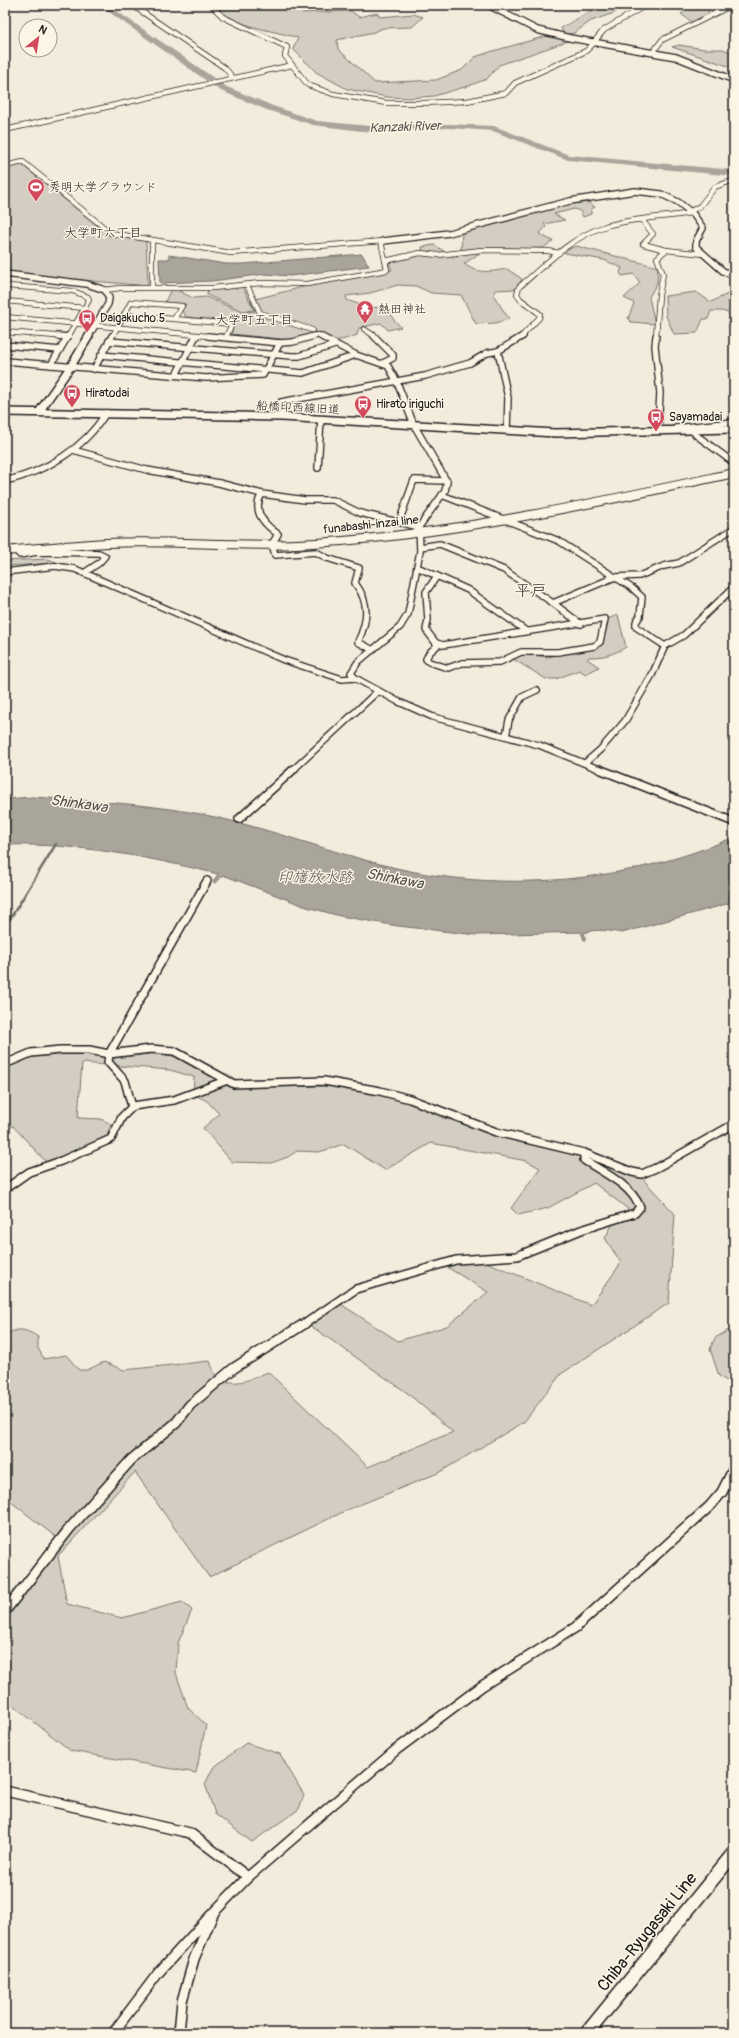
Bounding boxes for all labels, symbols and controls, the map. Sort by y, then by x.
north arrow [18,18,58,58]
text: N [36,22,50,38]
water label: Kanzaki River [369,118,443,136]
sports icon: 秀明大学グラウンド [26,177,46,202]
place label: 秀明大学グラウンド [49,180,157,195]
district label: 大学町六丁目 [64,225,142,241]
temple icon: 熱田神社 [355,299,375,324]
place label: 熱田神社 [378,302,426,317]
bus stop icon: Daigakucho 5 [77,308,97,333]
place label: Daigakucho 5 [100,311,165,326]
district label: 大学町五丁目 [215,312,293,328]
bus stop icon: Hiratodai [62,383,82,408]
place label: Hiratodai [85,386,129,401]
bus stop icon: Hirato iriguchi [353,394,373,419]
place label: Hirato iriguchi [376,397,444,412]
street label: 船橋印西線旧道 [256,398,340,418]
bus stop icon: Sayamadai [646,407,666,432]
place label: Sayamadai [669,410,722,425]
street label: funabashi-inzai line [323,513,419,537]
district label: 平戸 [515,581,547,601]
water label: Shinkawa [49,791,110,818]
water label: Shinkawa [365,864,426,894]
water label: 印旛放水路 [277,868,353,887]
street label: Chiba-Ryugasaki Line [593,1868,702,1996]

